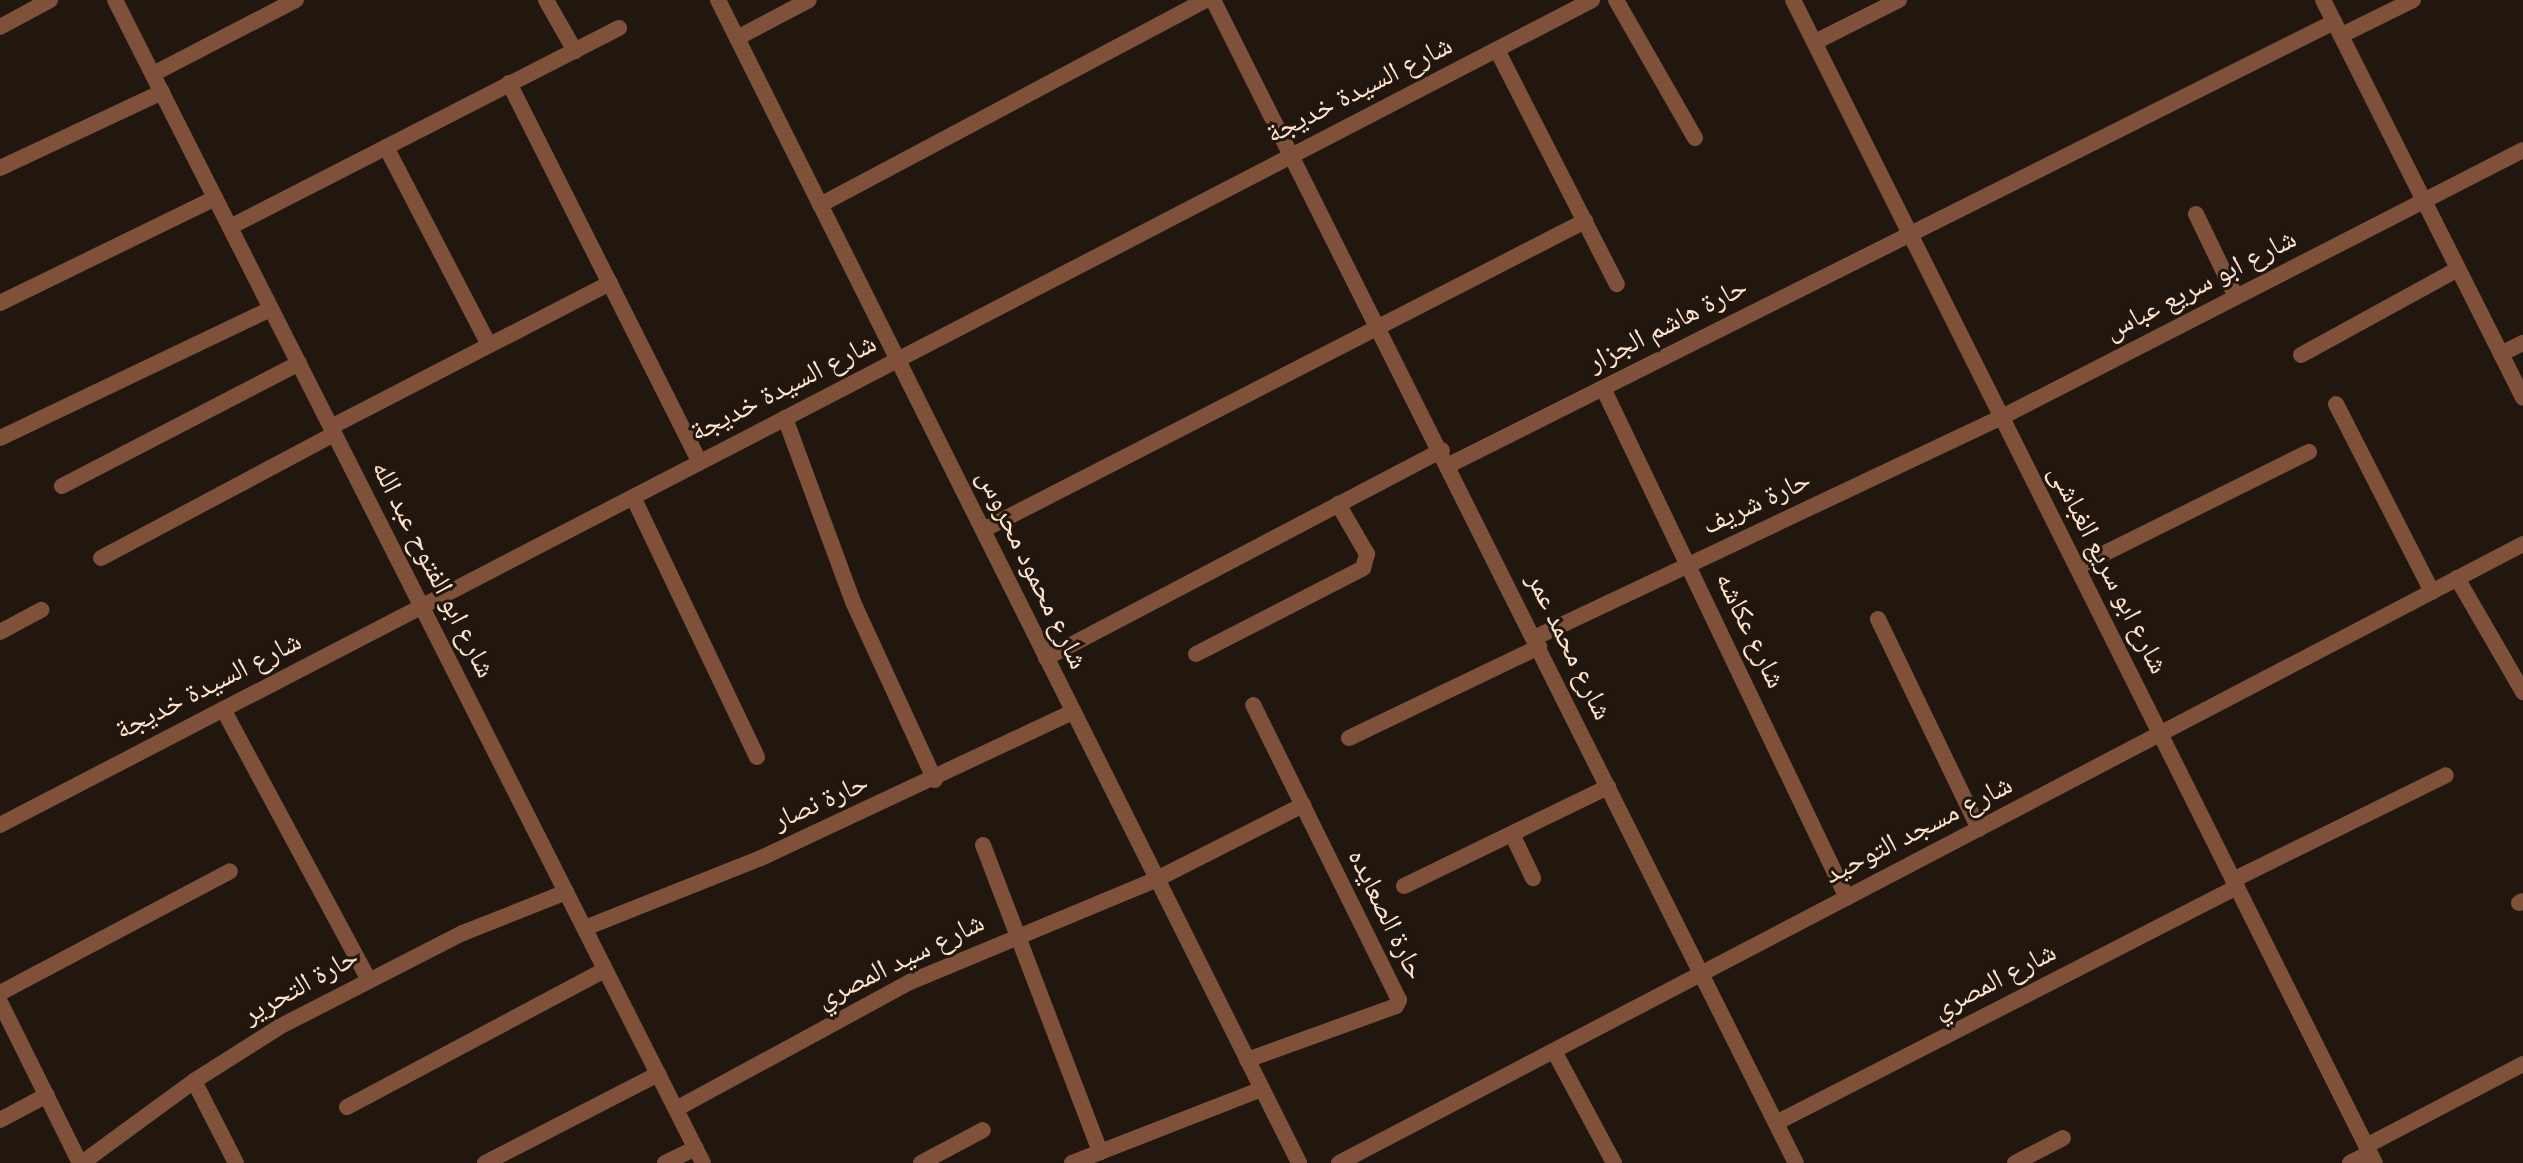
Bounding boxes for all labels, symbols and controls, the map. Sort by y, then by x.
street label: شارع السيدة خديجة [1261,30,1459,152]
street label: شارع ابو سريع عباس [2099,223,2303,349]
street label: حارة هاشم الجزار [1582,271,1754,381]
street label: شارع السيدة خديجة [685,328,883,450]
street label: شارع ابو الفتوح عبد الله [363,456,501,684]
street label: شارع ابو سريع الغباشى [2040,460,2174,680]
street label: حارة شريف [1697,464,1817,544]
street label: شارع محمود محروس [968,465,1094,675]
street label: شارع عكاشه [1707,567,1791,695]
street label: شارع محمد عمر [1518,568,1618,726]
street label: شارع السيدة خديجة [110,626,308,748]
street label: حارة نصار [768,767,874,839]
street label: شارع مسجد التوحيد [1819,769,2019,893]
street label: حارة الصعايده [1339,844,1431,986]
street label: شارع سيد المصري [812,907,990,1017]
street label: شارع المصري [1928,937,2062,1027]
street label: حارة التحرير [237,941,365,1033]

